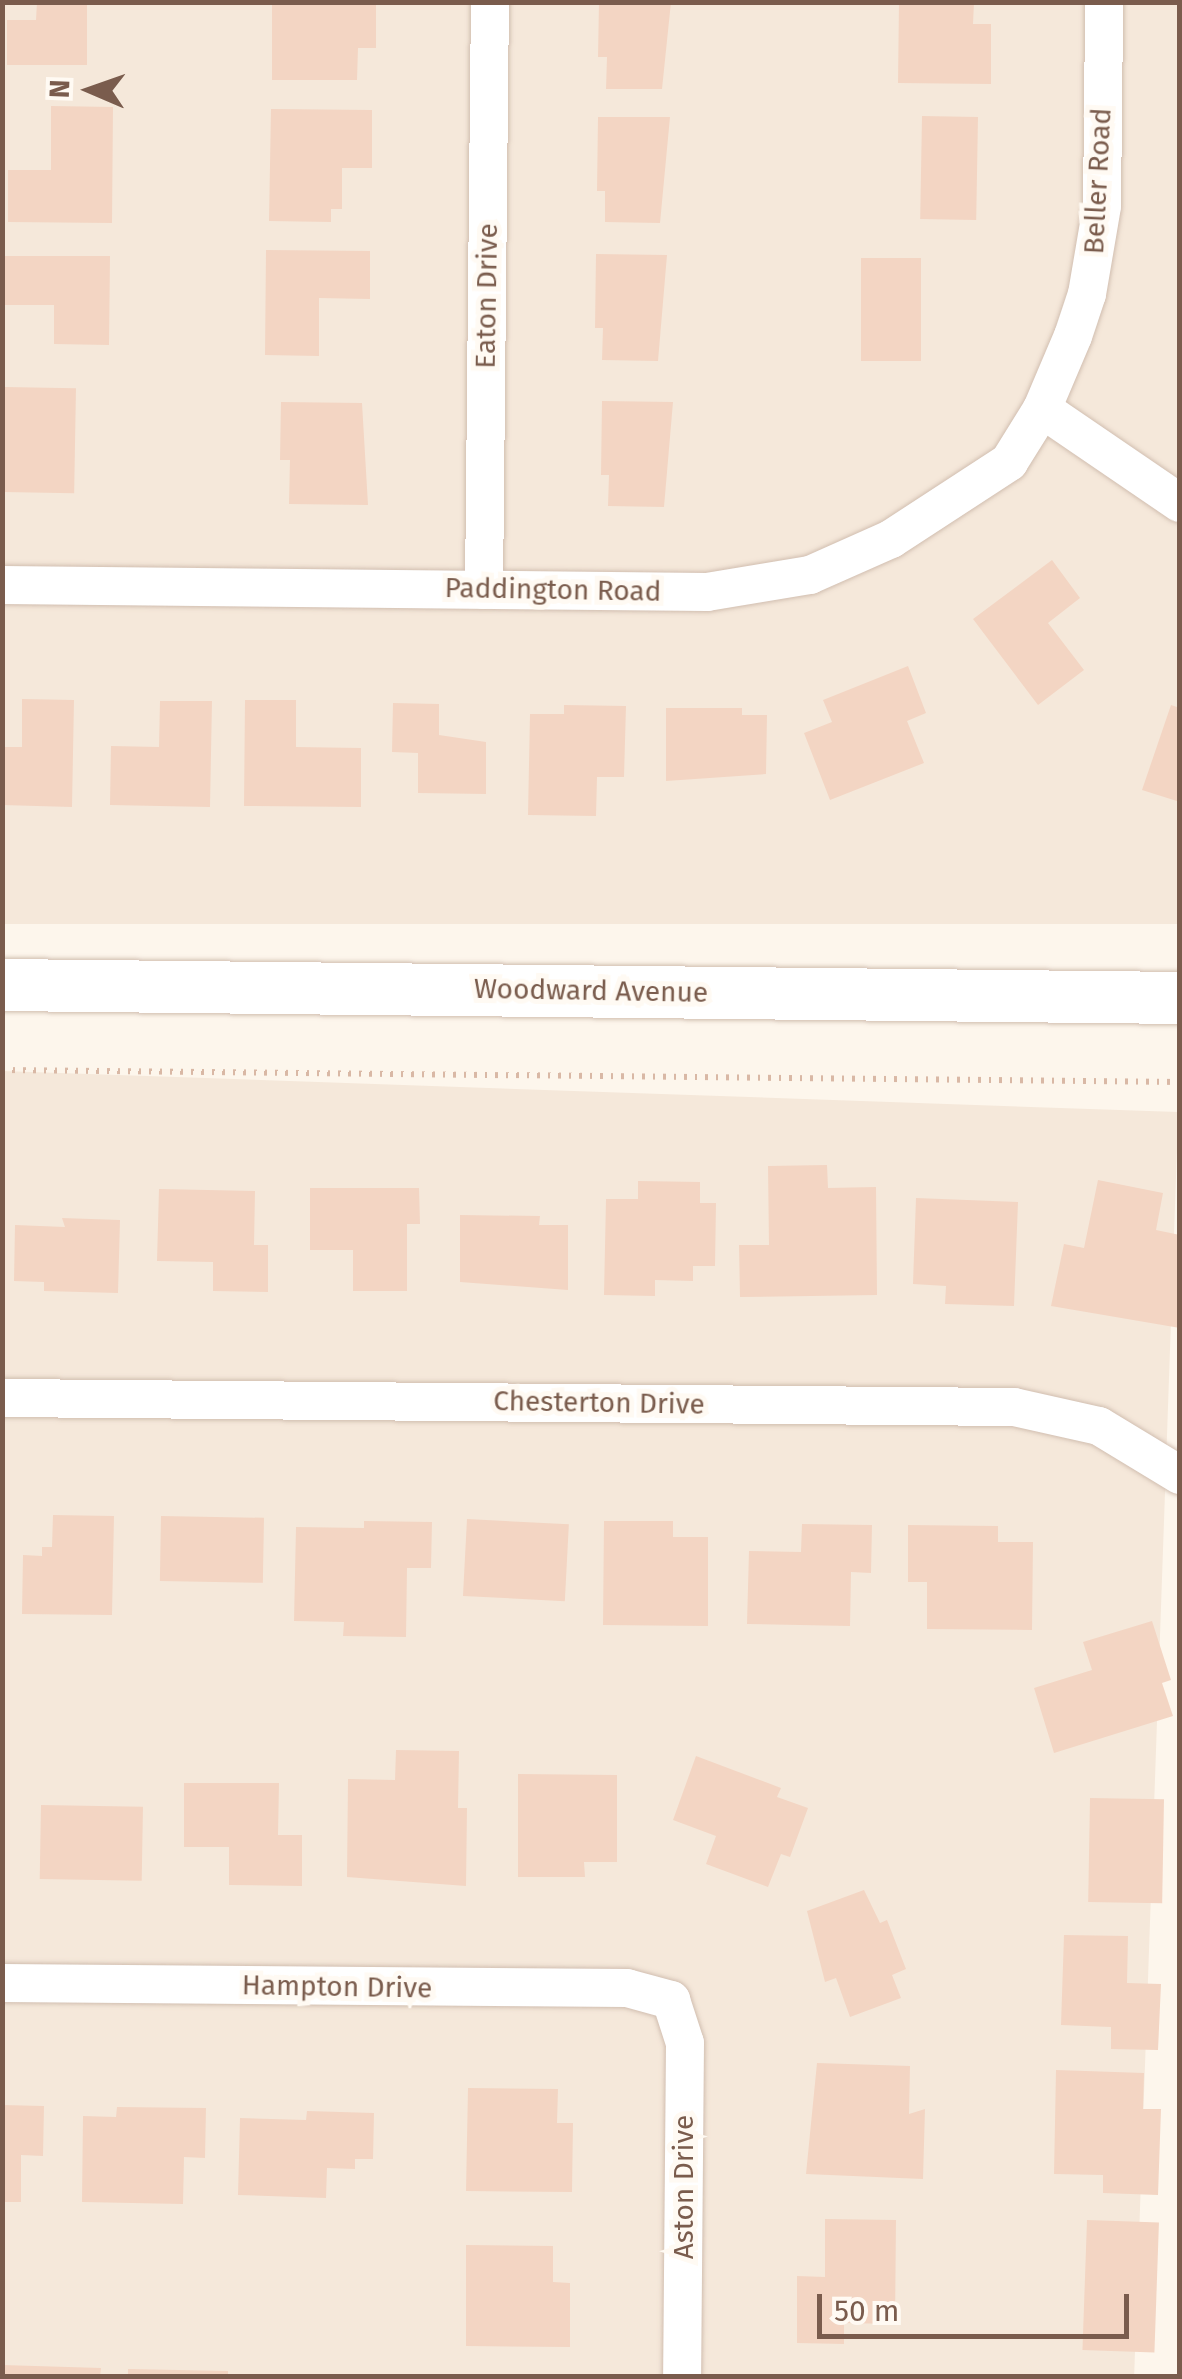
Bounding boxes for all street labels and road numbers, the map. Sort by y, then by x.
street label: Beller Road [1077,107,1119,255]
street label: Eaton Drive [469,223,505,369]
street label: Paddington Road [444,571,662,609]
street label: Woodward Avenue [474,972,708,1010]
street label: Chesterton Drive [493,1384,705,1422]
street label: Hampton Drive [242,1969,432,2005]
street label: Aston Drive [667,2115,701,2259]

